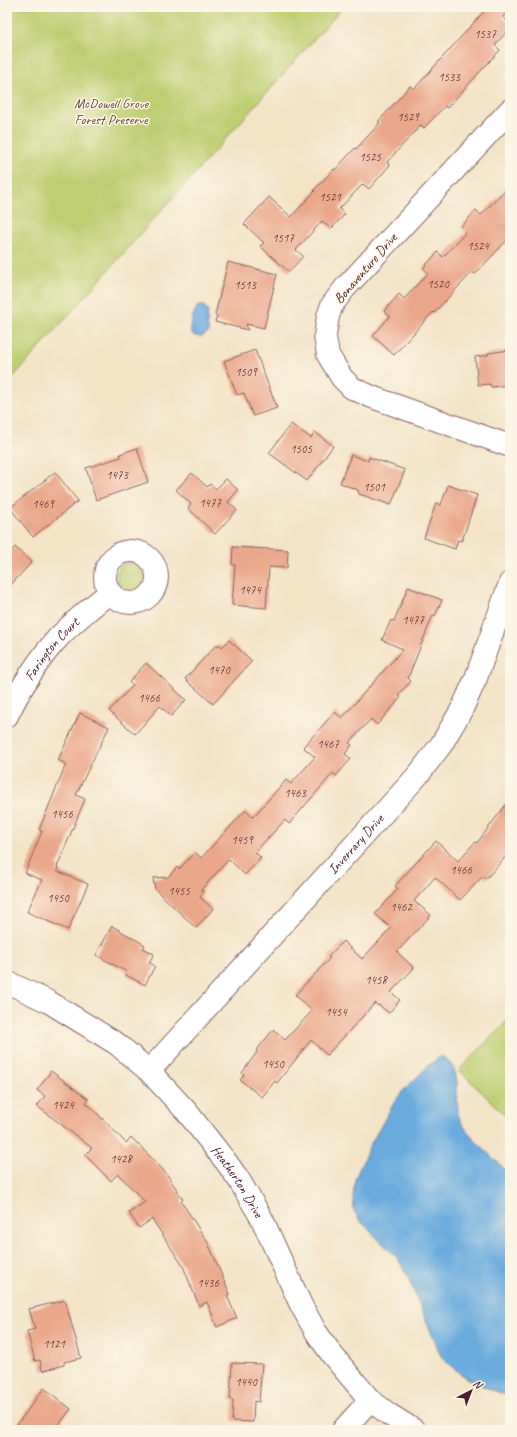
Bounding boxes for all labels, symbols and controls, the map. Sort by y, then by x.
house number: 1537 [474,26,496,42]
house number: 1533 [438,69,461,85]
park label: McDowell Grove Forest Preserve [74,95,149,128]
house number: 1529 [397,109,420,125]
house number: 1525 [359,149,381,165]
house number: 1521 [319,189,341,205]
street label: Bonaventure Drive [330,229,401,307]
house number: 1517 [272,230,294,246]
house number: 1524 [467,238,490,254]
house number: 1520 [427,276,450,292]
house number: 1513 [234,277,257,293]
house number: 1509 [235,364,258,380]
house number: 1505 [290,441,312,457]
house number: 1473 [106,467,129,483]
house number: 1501 [363,479,385,495]
house number: 1477 [199,495,221,511]
house number: 1469 [32,496,55,512]
house number: 1474 [239,582,262,598]
house number: 1477 [402,612,424,628]
street label: Farington Court [21,613,84,684]
house number: 1470 [208,662,231,678]
house number: 1466 [138,690,160,706]
house number: 1467 [317,736,339,752]
house number: 1463 [284,785,307,801]
house number: 1456 [51,806,73,822]
street label: Inverrary Drive [324,810,388,878]
house number: 1459 [231,832,254,848]
house number: 1466 [450,862,472,878]
house number: 1455 [168,883,190,899]
house number: 1450 [47,890,70,906]
house number: 1462 [390,899,413,915]
house number: 1458 [365,972,388,988]
house number: 1454 [325,1004,348,1020]
house number: 1450 [262,1056,285,1072]
house number: 1424 [52,1097,75,1113]
street label: Heatherton Drive [207,1142,268,1222]
house number: 1428 [110,1151,133,1167]
house number: 1436 [197,1275,219,1291]
house number: 1121 [43,1336,65,1352]
north arrow [451,1371,491,1411]
house number: 1440 [235,1374,258,1390]
text: N [470,1376,487,1393]

